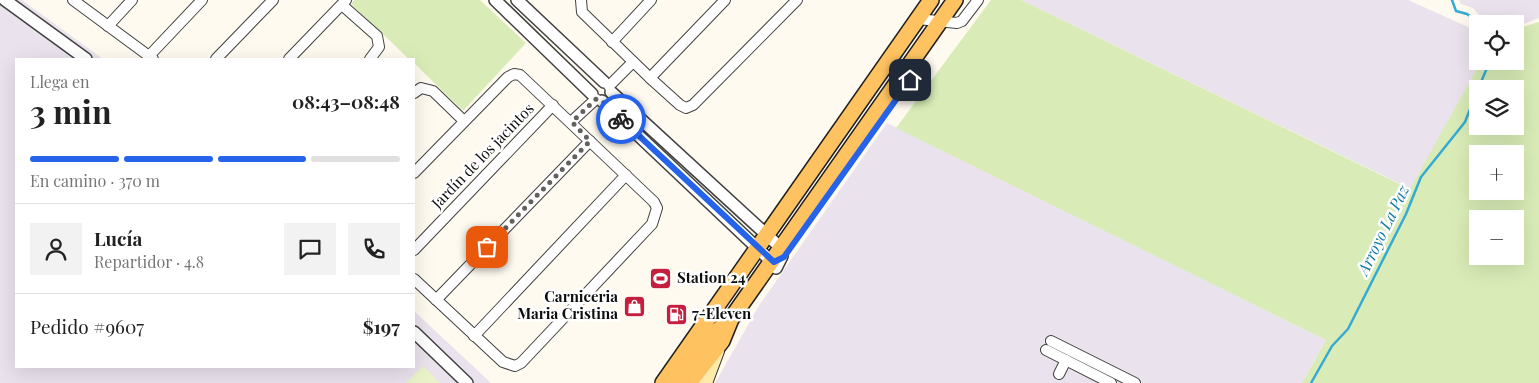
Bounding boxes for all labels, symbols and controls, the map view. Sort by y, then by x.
map controls [1469,15,1524,265]
button: locate [1469,15,1524,70]
pin [889,59,931,101]
icon: home [896,66,924,94]
text: Llega en [30,71,90,92]
button: layers [1469,80,1524,135]
text: 08:43–08:48 [292,88,400,114]
text: 3 min [30,89,112,132]
courier [596,94,646,144]
street label: Jardín de los jacintos [426,98,538,213]
icon: bike [607,105,635,133]
button: + [1469,145,1524,200]
text: En camino · 370 m [30,170,160,191]
water label: Arroyo La Paz [1351,181,1414,280]
button: − [1469,210,1524,265]
button: person [30,223,82,275]
button: chat [284,223,336,275]
button: phone [348,223,400,275]
text: Lucía [94,225,142,251]
pin [466,226,508,268]
icon: bag [473,233,501,261]
text: Repartidor · 4.8 [94,251,204,272]
sports icon: Station 24 [649,266,673,290]
place label: Station 24 [677,267,746,287]
place label: Carniceria Maria Cristina [517,286,618,323]
shop icon: Carniceria Maria Cristina [622,294,646,318]
fuel station icon: 7-Eleven [664,302,688,326]
place label: 7-Eleven [692,303,752,323]
text: Pedido #9607 [30,313,144,339]
text: $197 [363,313,400,339]

